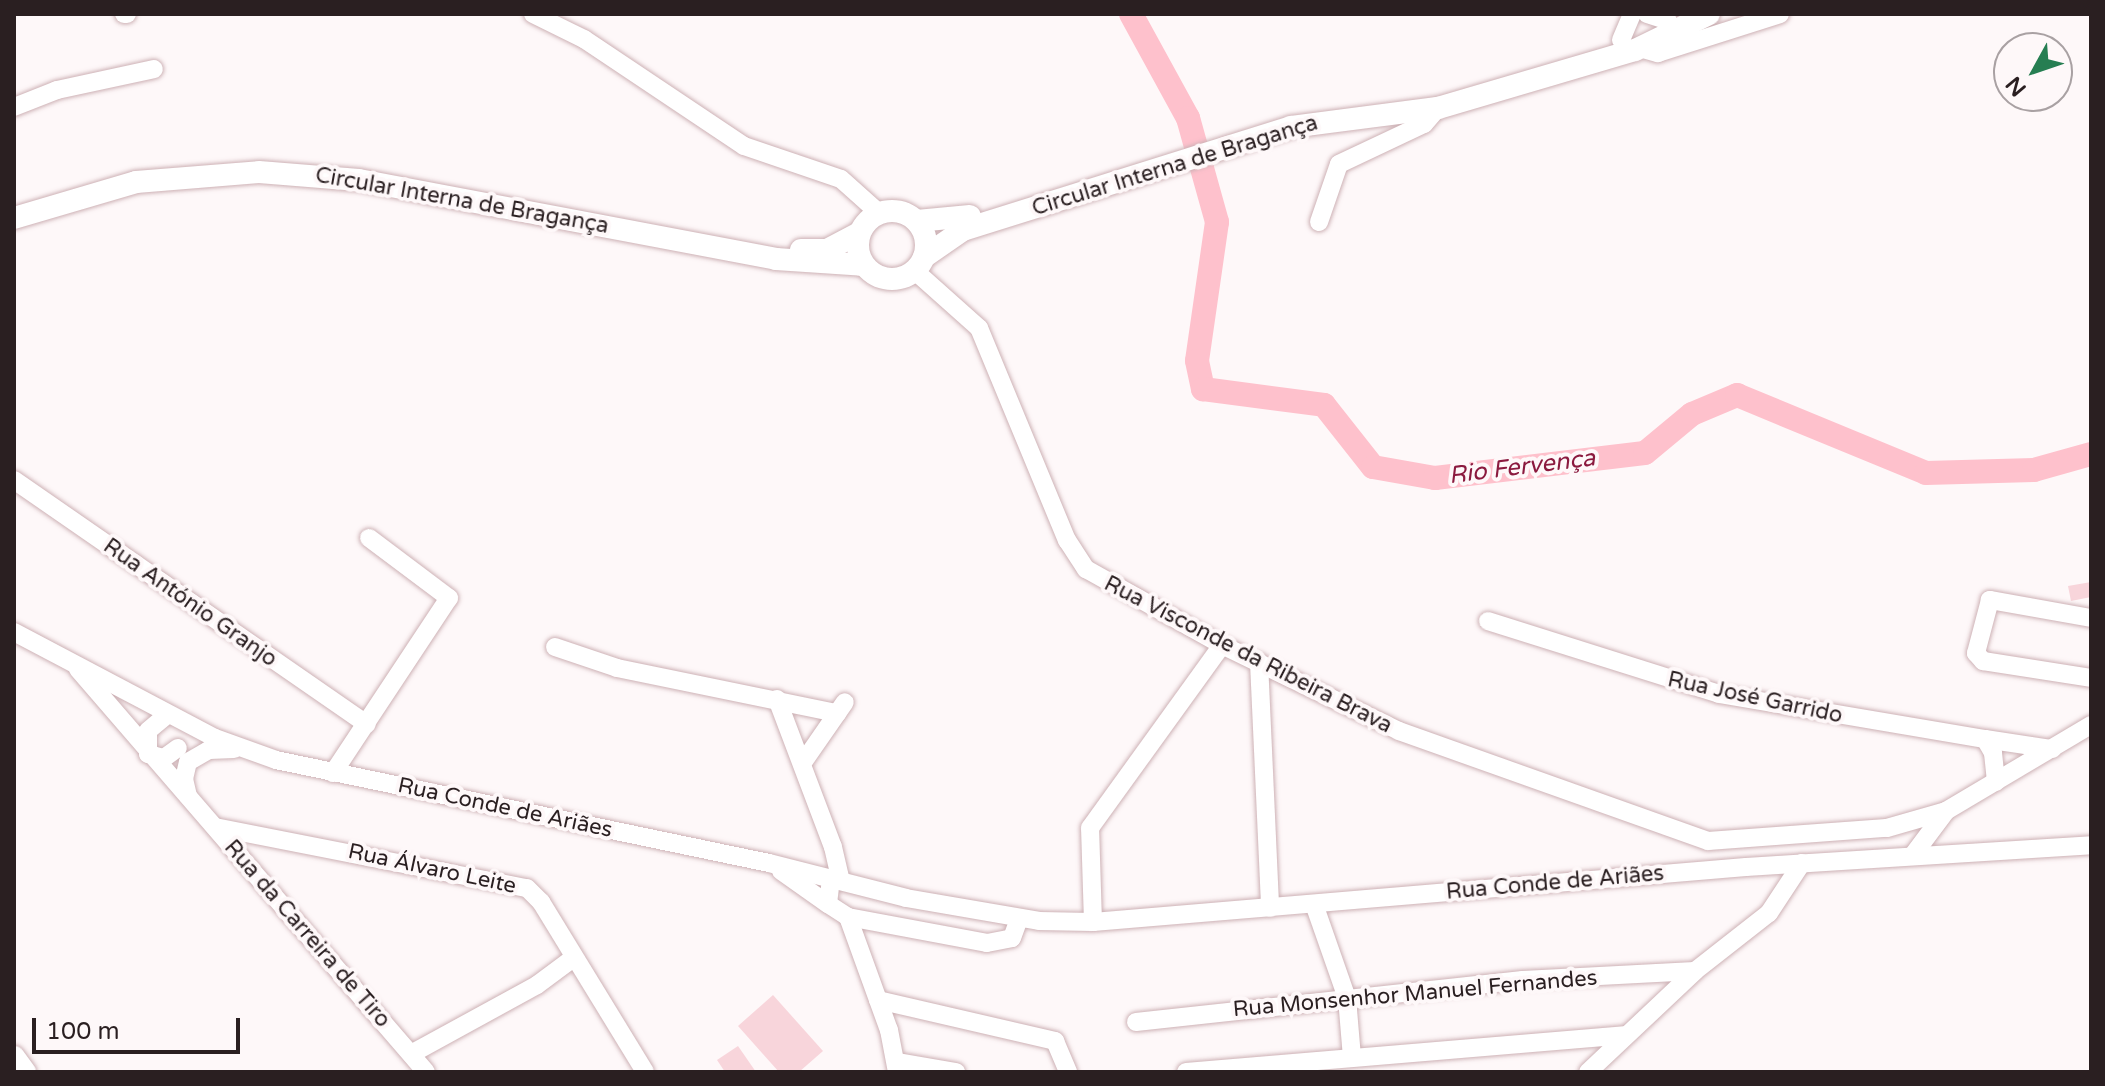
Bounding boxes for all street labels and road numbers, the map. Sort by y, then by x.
street label: Circular Interna de Bragança [1029,110,1321,222]
street label: Circular Interna de Bragança [313,162,611,240]
street label: Rua António Granjo [98,533,282,673]
street label: Rua Visconde da Ribeira Brava [1100,571,1396,739]
street label: Rua José Garrido [1665,667,1845,729]
street label: Rua Conde de Ariães [395,772,615,844]
street label: Rua da Carreira de Tiro [218,835,396,1033]
street label: Rua Álvaro Leite [345,838,519,900]
street label: Rua Conde de Ariães [1445,860,1665,906]
street label: Rua Monsenhor Manuel Fernandes [1232,965,1598,1023]

